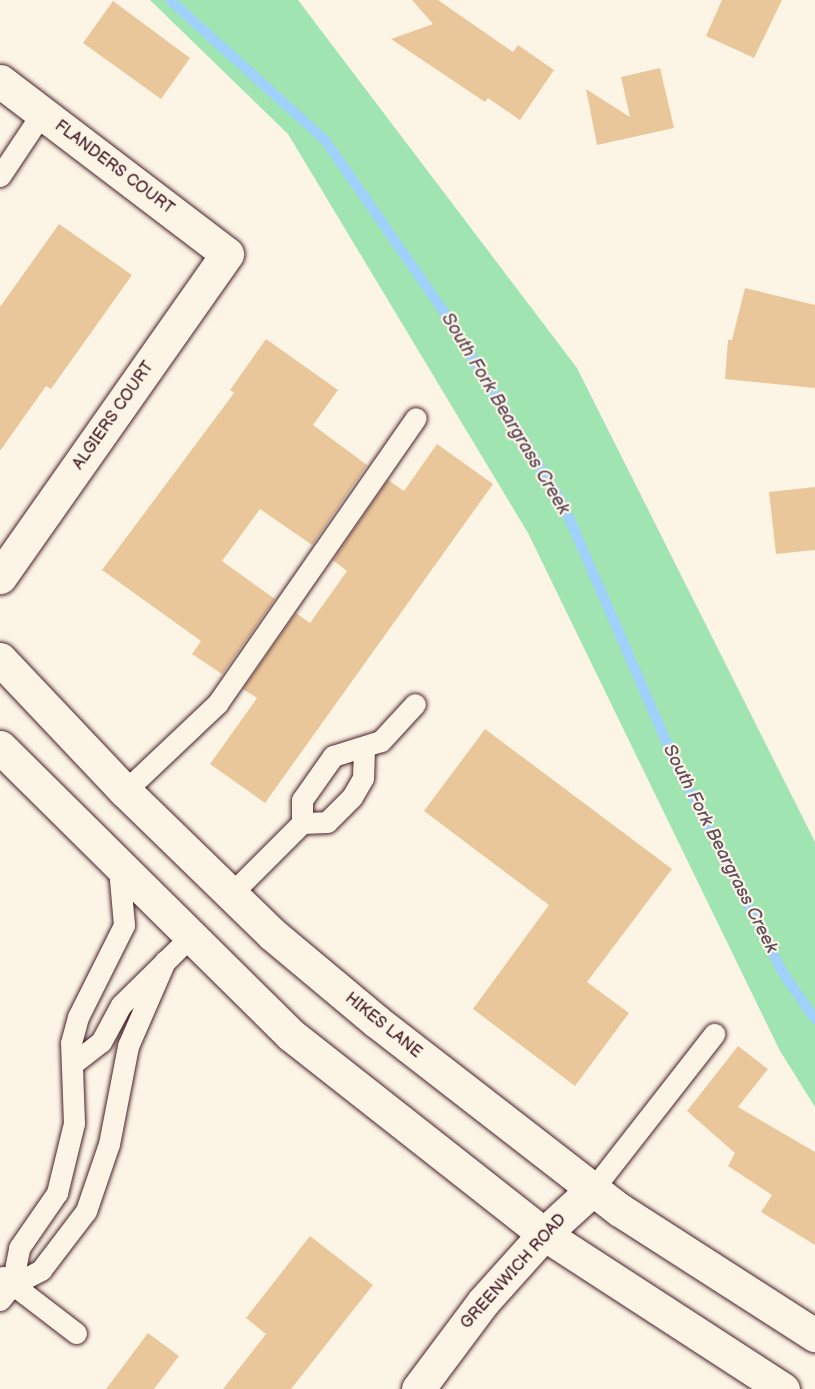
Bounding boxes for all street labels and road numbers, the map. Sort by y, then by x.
street label: FLANDERS COURT [51,117,177,219]
street label: ALGIERS COURT [70,358,158,474]
street label: HIKES LANE [341,989,425,1063]
street label: GREENWICH ROAD [457,1211,571,1333]

